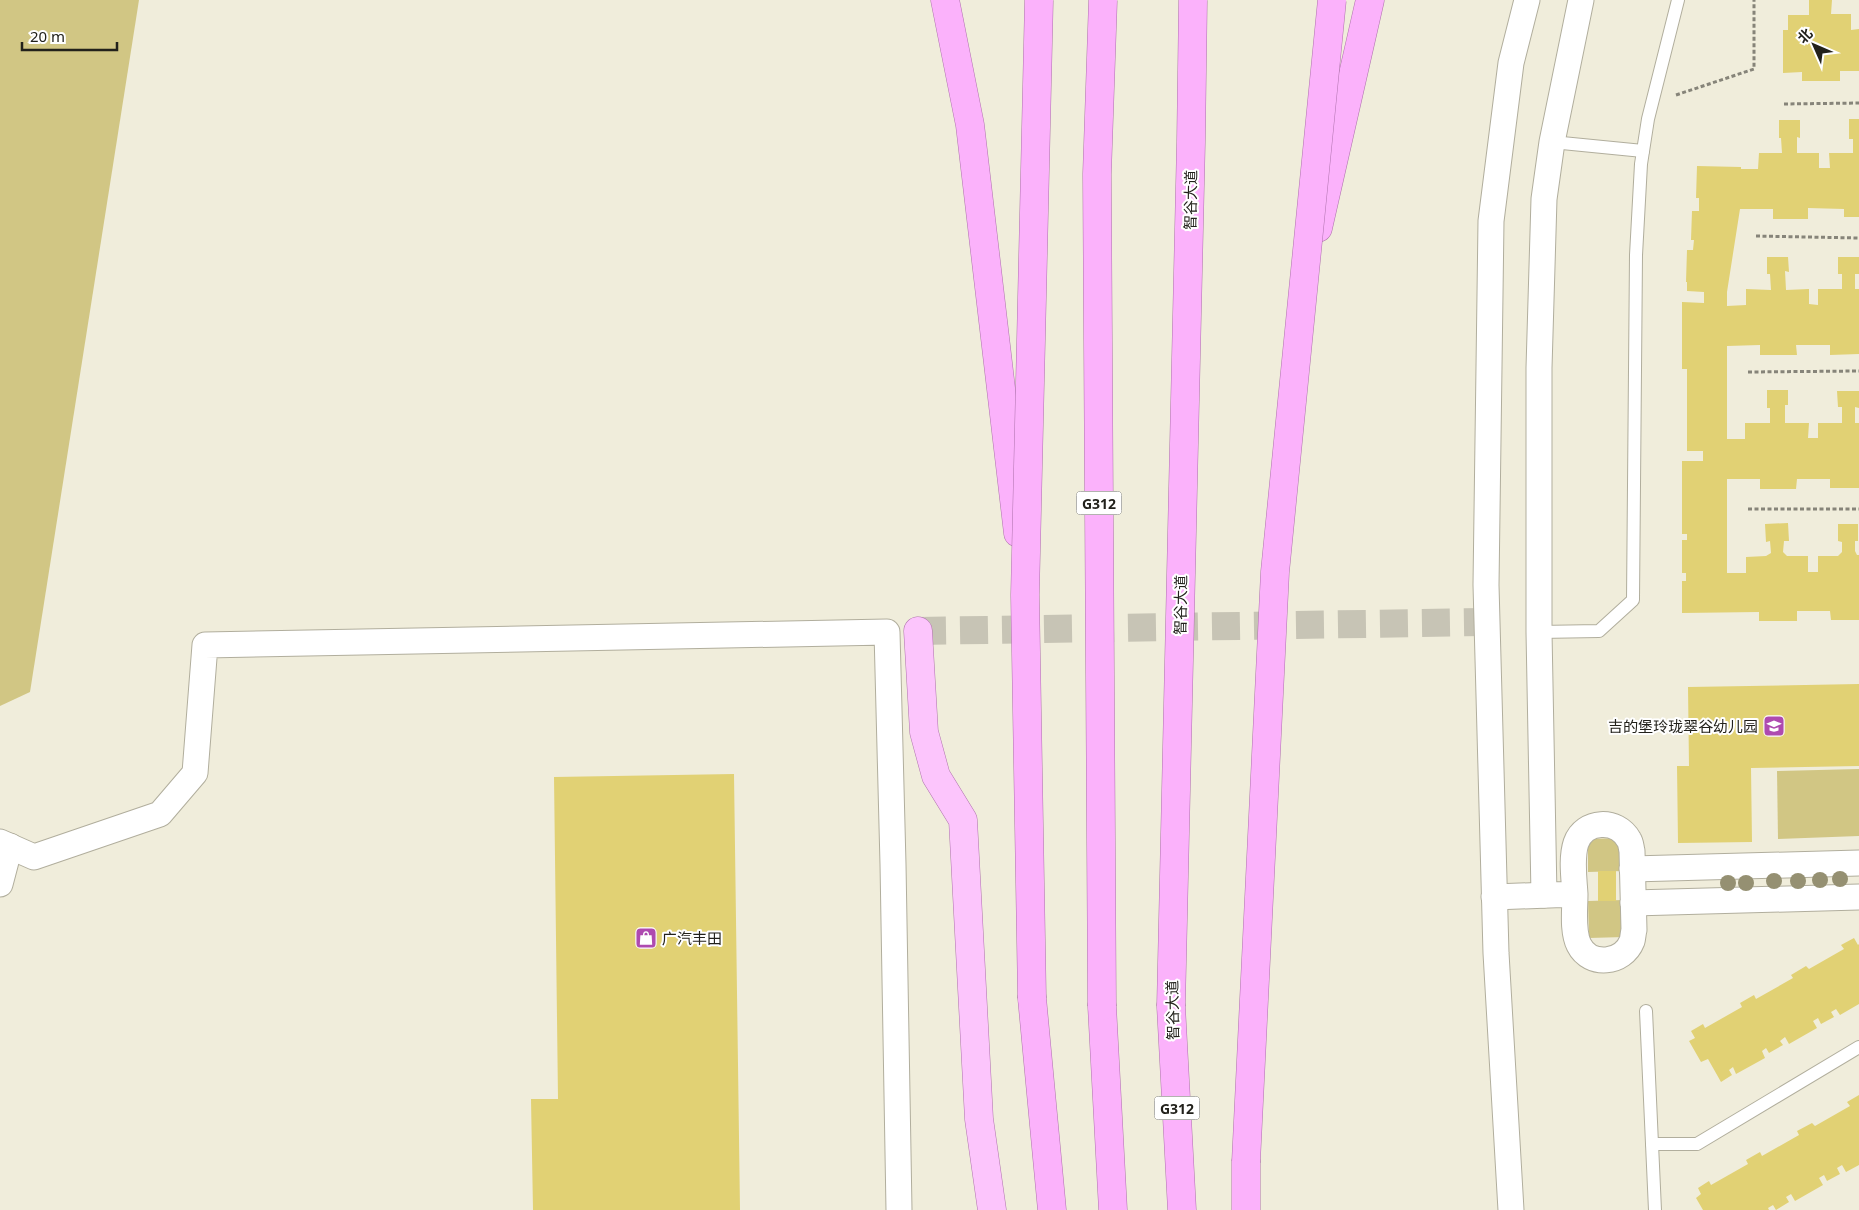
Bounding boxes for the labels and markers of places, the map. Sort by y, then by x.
school or university icon: 吉的堡玲珑翠谷幼儿园 [1762,714,1786,738]
place label: 吉的堡玲珑翠谷幼儿园 [1608,716,1758,736]
shop icon: 广汽丰田 [634,926,658,950]
place label: 广汽丰田 [662,928,722,948]

